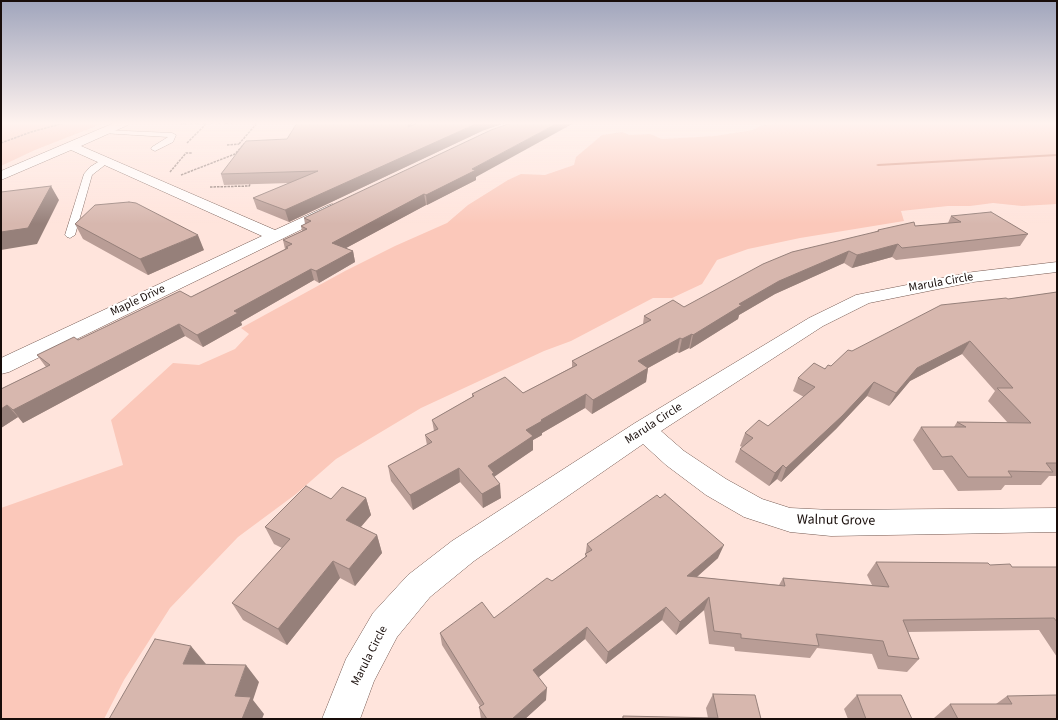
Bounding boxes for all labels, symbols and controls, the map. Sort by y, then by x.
street label: Marula Circle [908,270,974,296]
street label: Maple Drive [108,282,168,320]
street label: Marula Circle [623,400,685,448]
street label: Walnut Grove [797,512,875,530]
street label: Marula Circle [349,624,391,688]

